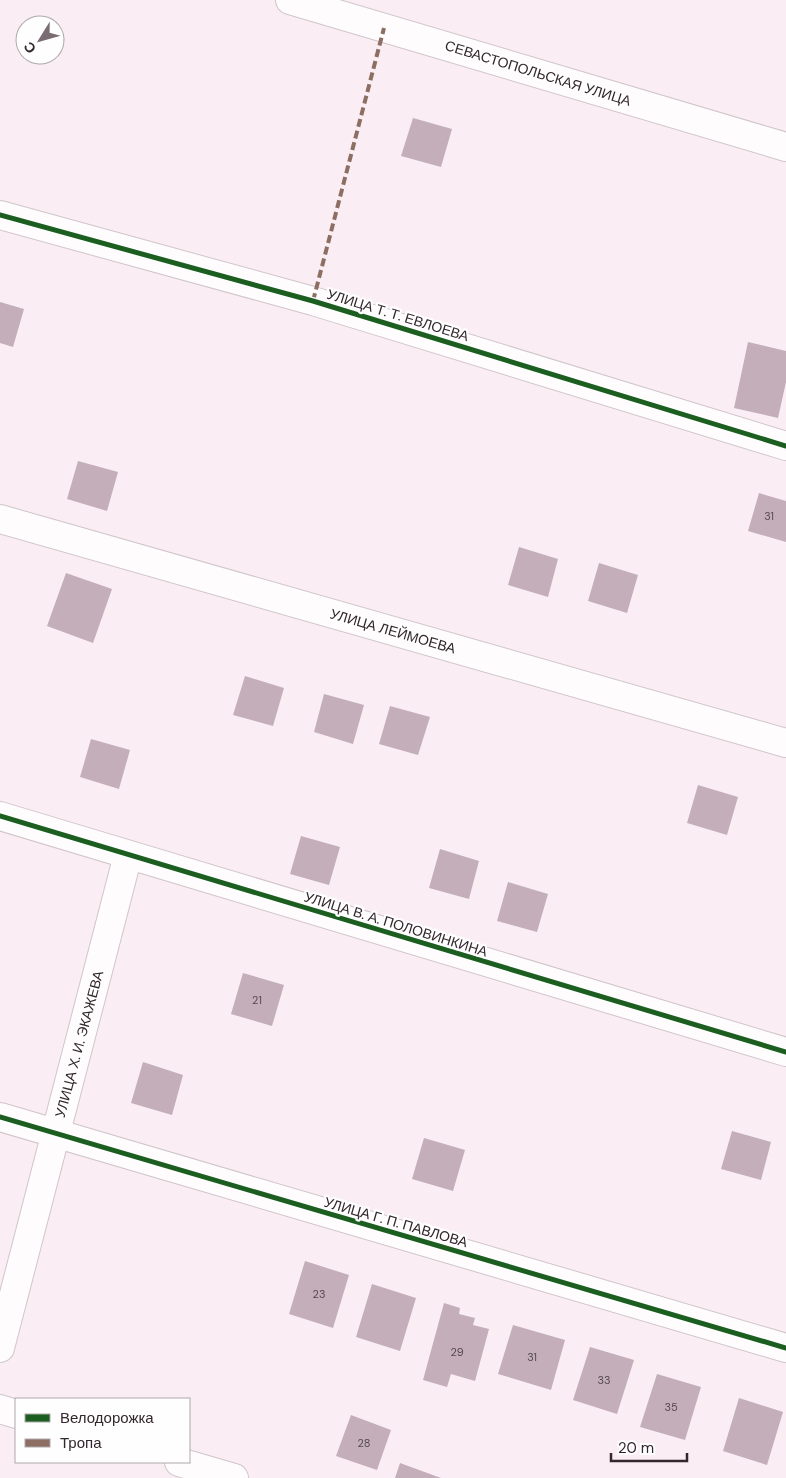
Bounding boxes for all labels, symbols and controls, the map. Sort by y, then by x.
north arrow [15,15,65,65]
street label: СЕВАСТОПОЛЬСКАЯ УЛИЦА [443,36,634,110]
text: С [19,38,40,57]
street label: УЛИЦА Т. Т. ЕВЛОЕВА [325,285,472,345]
house number: 31 [764,509,774,523]
street label: УЛИЦА ЛЕЙМОЕВА [328,604,458,658]
street label: УЛИЦА В. А. ПОЛОВИНКИНА [302,887,490,961]
street label: УЛИЦА Х. И. ЭКАЖЕВА [51,968,107,1120]
house number: 21 [252,993,262,1007]
street label: УЛИЦА Г. П. ПАВЛОВА [322,1193,471,1251]
house number: 23 [313,1287,325,1301]
house number: 29 [450,1345,464,1359]
house number: 31 [527,1350,537,1364]
house number: 33 [597,1373,611,1387]
legend [15,1398,190,1463]
house number: 35 [664,1400,678,1414]
text: Велодорожка [60,1408,154,1428]
scale bar [611,1430,687,1462]
text: Тропа [60,1433,102,1453]
house number: 28 [358,1436,370,1450]
text: 20 m [618,1438,654,1458]

